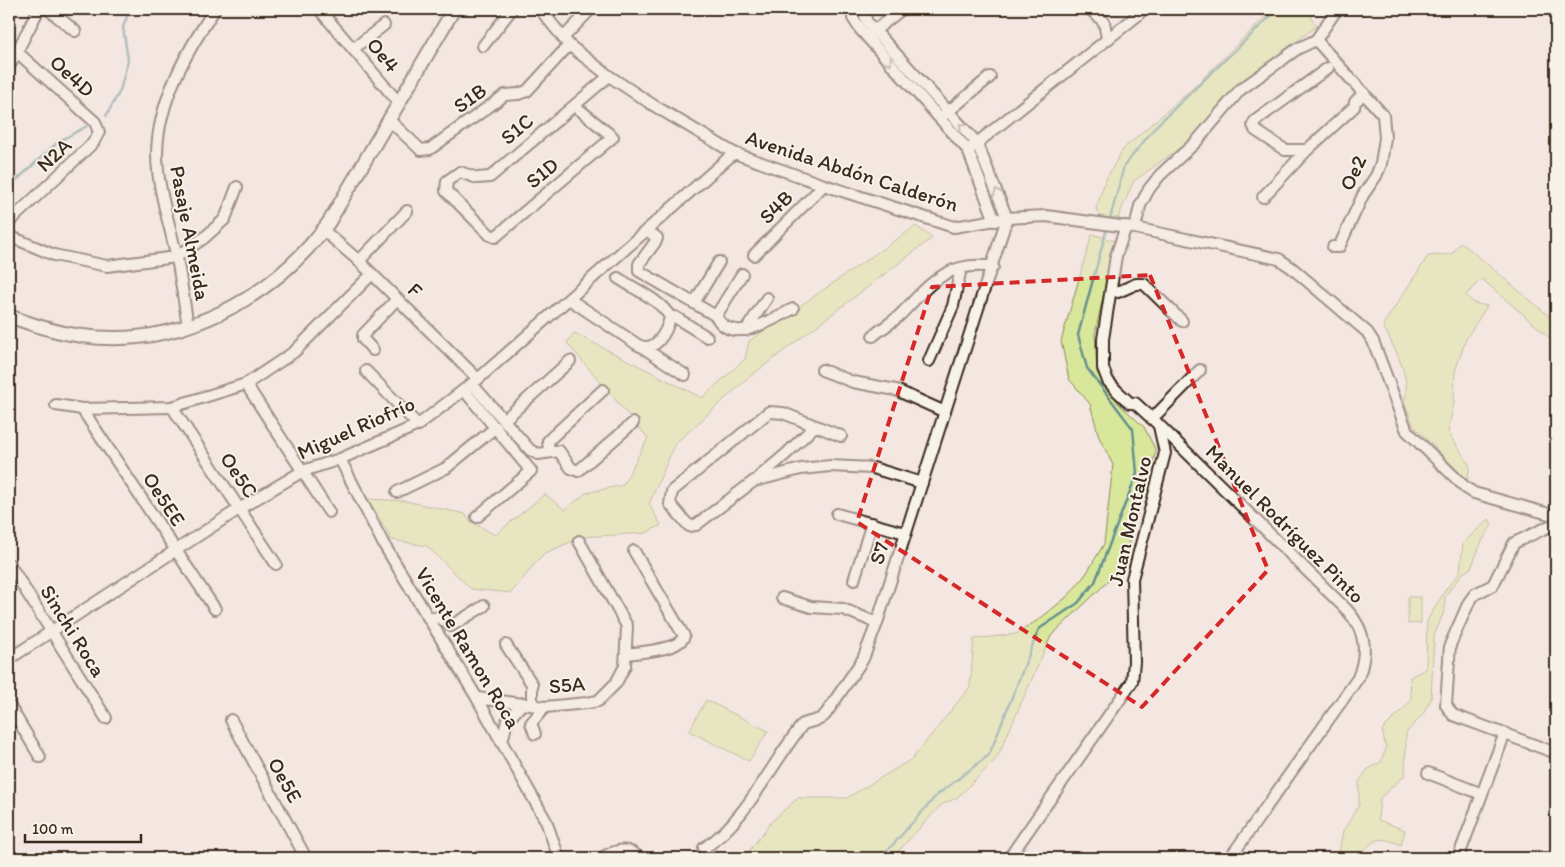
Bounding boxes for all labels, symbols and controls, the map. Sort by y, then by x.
street label: Oe4 [362,32,405,77]
street label: Oe4D [45,49,100,102]
one-way arrow [883,57,892,66]
street label: S1B [448,77,491,118]
street label: S1C [495,108,538,149]
one-way arrow [959,123,968,132]
street label: Avenida Abdón Calderón [743,124,962,217]
street label: N2A [31,132,77,177]
street label: Oe2 [1334,151,1372,194]
street label: S1D [520,152,563,193]
street label: Pasaje Almeida [165,164,216,302]
street label: S4B [753,184,798,229]
one-way arrow [993,189,1003,197]
street label: F [403,277,428,302]
street label: Miguel Riofrío [293,391,418,465]
street label: Manuel Rodríguez Pinto [1201,439,1370,608]
street label: Oe5C [215,447,264,502]
street label: Juan Montalvo [1102,453,1157,588]
street label: Oe5EE [138,467,191,530]
street label: S7 [863,539,894,567]
street label: Vicente Ramon Roca [410,563,527,733]
street label: Sinchi Roca [35,580,112,682]
street label: S5A [548,670,587,699]
street label: Oe5E [263,753,308,807]
scale bar [25,812,141,844]
text: 100 m [32,820,74,838]

